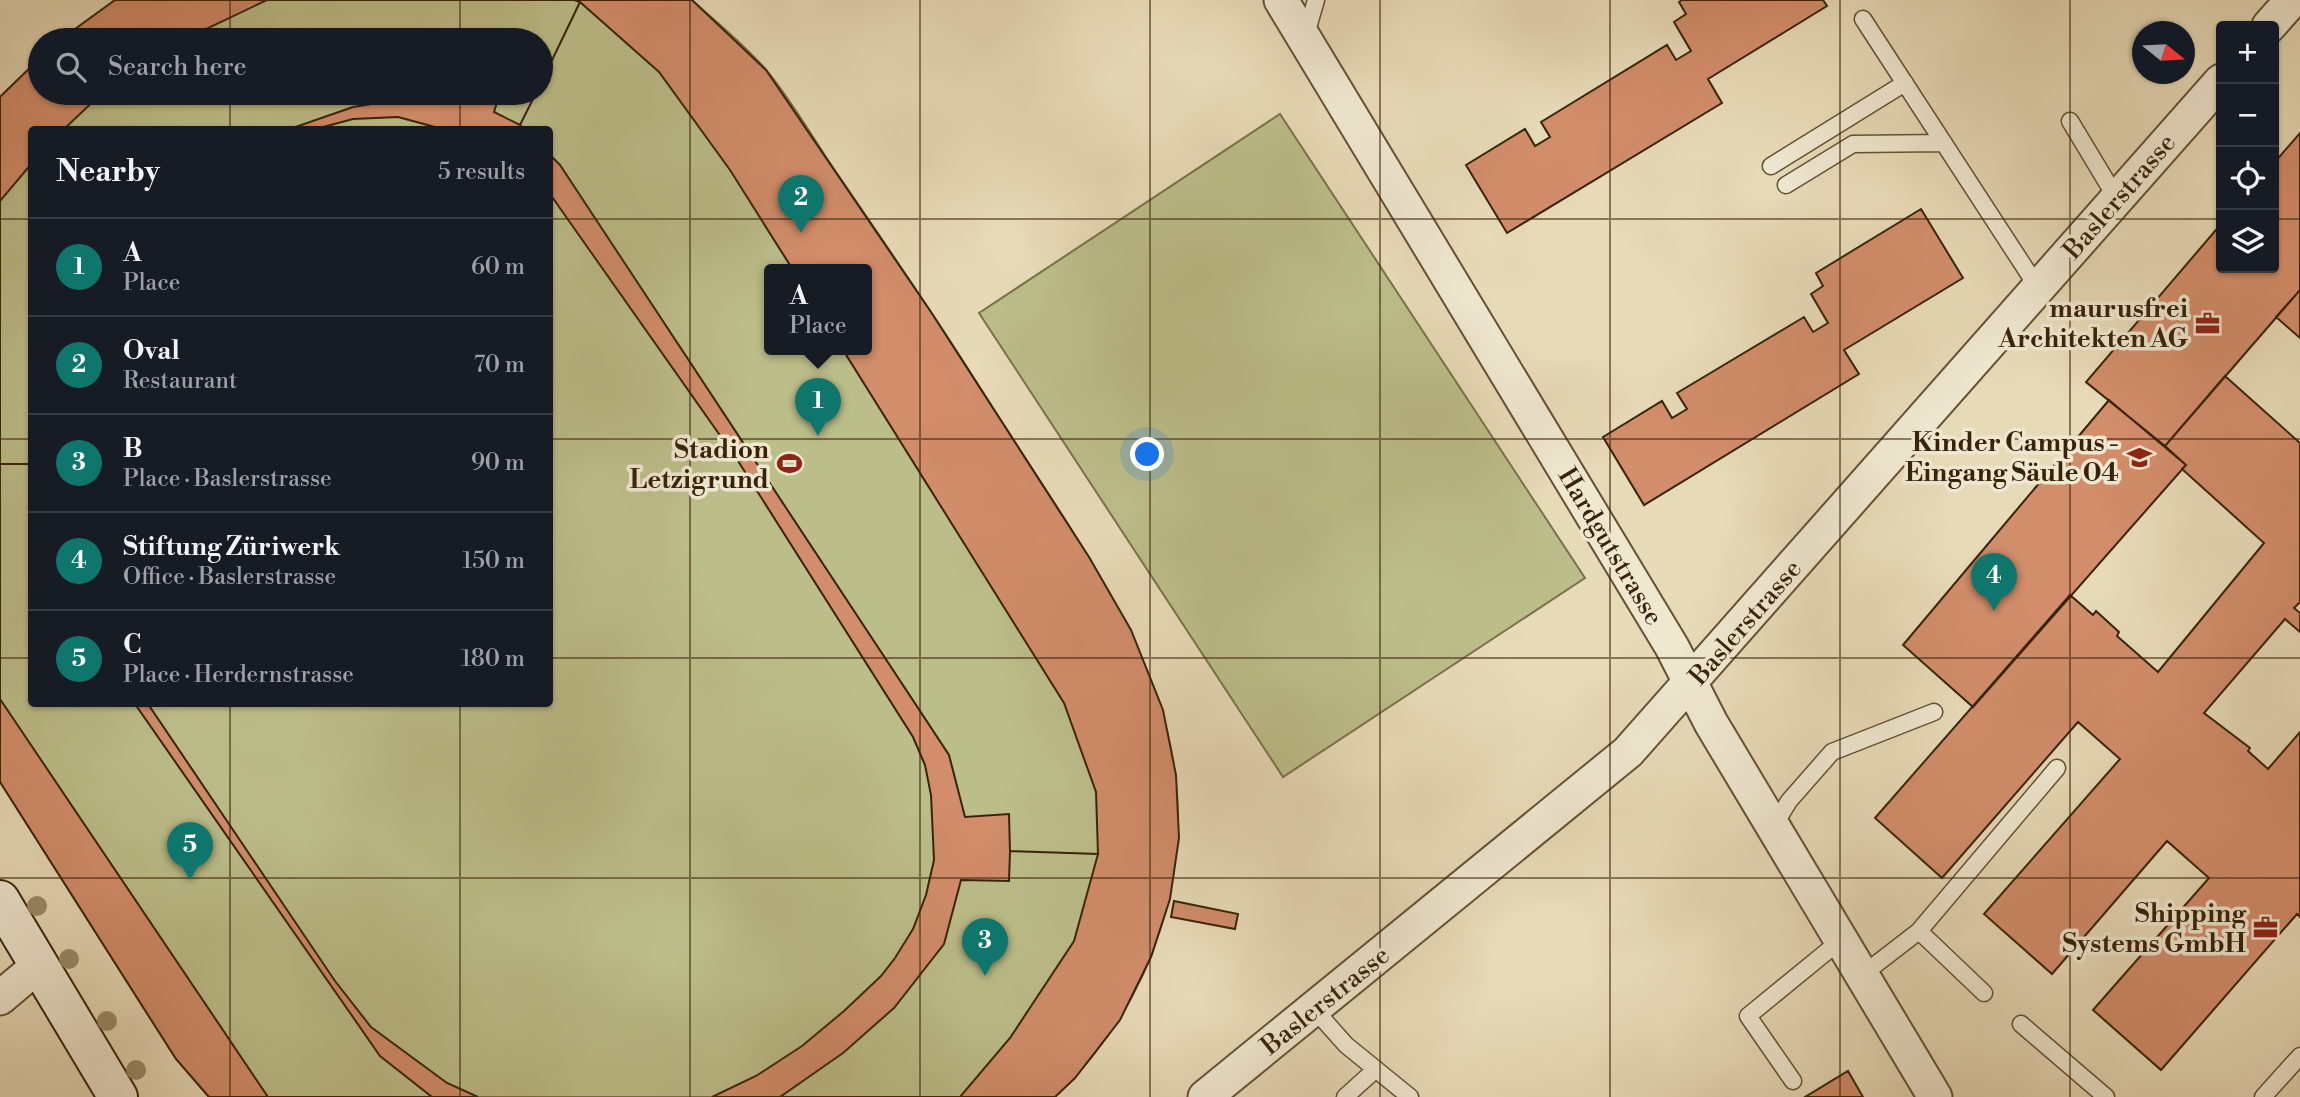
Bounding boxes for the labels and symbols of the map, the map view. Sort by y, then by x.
north arrow [2132,21,2195,84]
street label: Baslerstrasse [2056,127,2183,267]
pin: 2 [778,175,824,233]
place label: maurusfrei Architekten AG [1997,293,2188,355]
office icon: maurusfrei Architekten AG [2194,309,2222,337]
pin: 1 [795,378,841,436]
place label: Kinder Campus - Eingang Säule 04 [1905,427,2119,489]
place label: Stadion Letzigrund [630,434,769,496]
your location [1130,437,1164,471]
school or university icon: Kinder Campus - Eingang Säule 04 [2125,443,2153,471]
sports icon: Stadion Letzigrund [775,450,803,478]
street label: Hardgutstrasse [1551,462,1670,631]
street label: Baslerstrasse [1682,553,1809,693]
pin: 4 [1971,553,2017,611]
pin: 5 [167,822,213,880]
place label: Shipping Systems GmbH [2062,898,2247,960]
office icon: Shipping Systems GmbH [2252,914,2280,942]
pin: 3 [962,918,1008,976]
street label: Baslerstrasse [1254,939,1396,1063]

